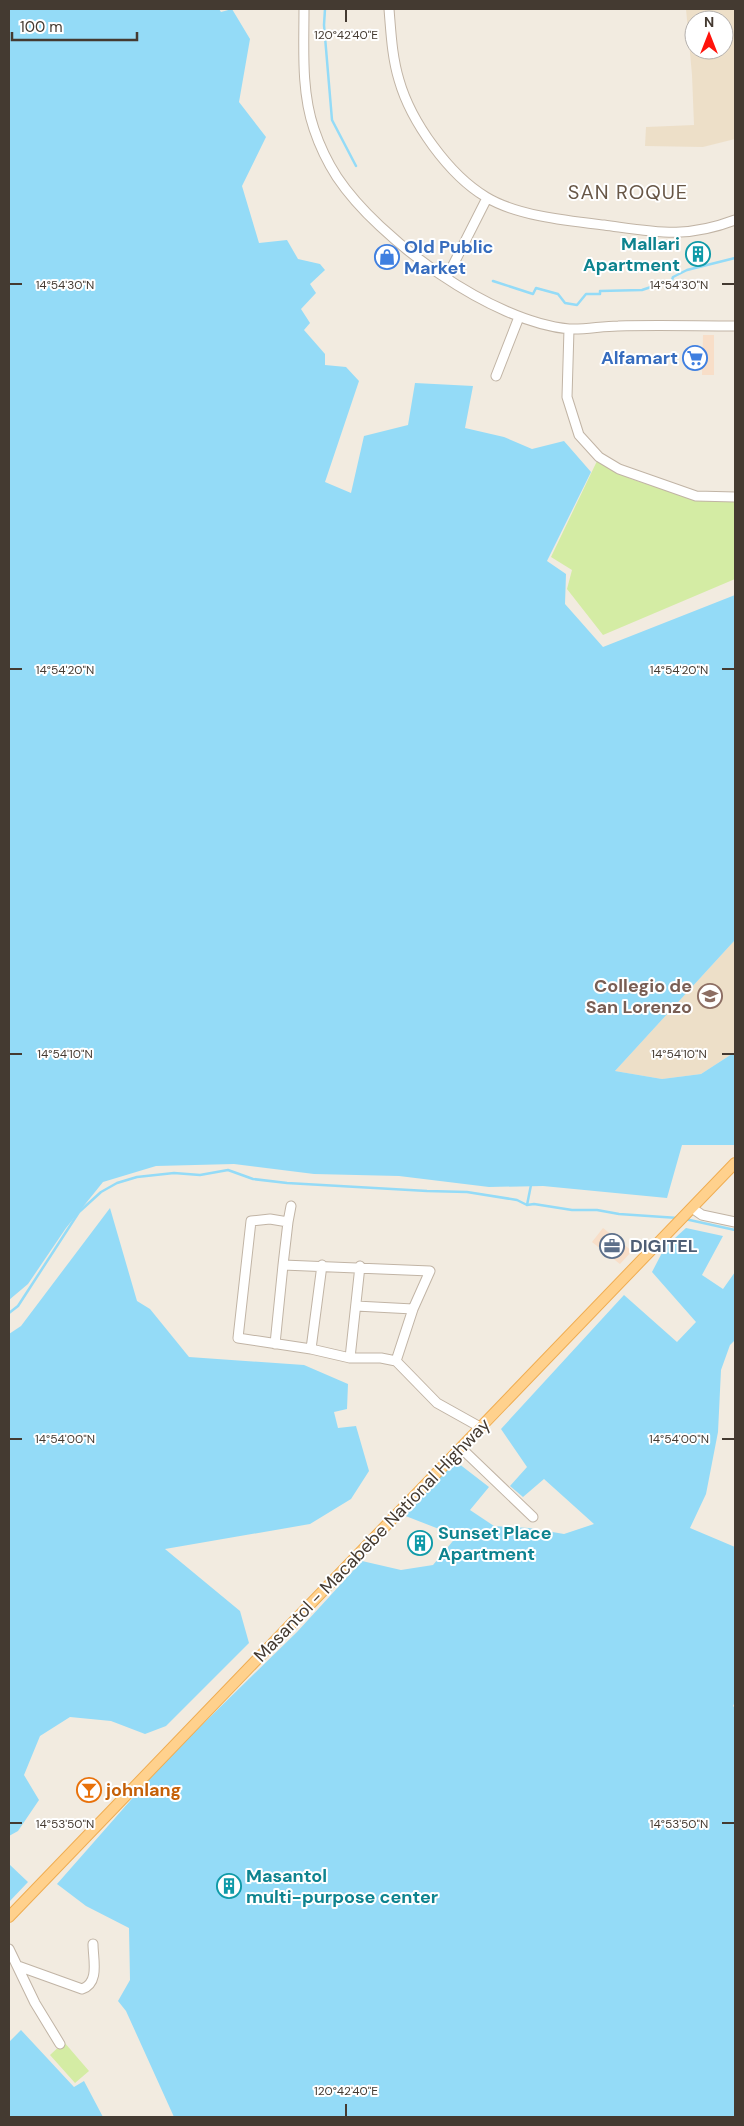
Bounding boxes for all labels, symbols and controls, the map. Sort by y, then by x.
scale bar [12,10,138,42]
north arrow [684,10,734,60]
text: N [704,13,714,31]
text: 100 m [20,17,63,37]
text: 120°42'40"E [314,27,378,43]
district label: SAN ROQUE [568,179,688,205]
place label: Mallari Apartment [583,232,680,277]
place label: Old Public Market [404,235,494,280]
building icon: Mallari Apartment [685,241,711,267]
shop icon: Old Public Market [374,244,400,270]
text: 14°54'30"N [36,277,94,293]
text: 14°54'30"N [650,277,708,293]
supermarket icon: Alfamart [682,345,708,371]
place label: Alfamart [601,346,678,370]
text: 14°54'20"N [36,662,94,678]
text: 14°54'20"N [650,662,708,678]
place label: Collegio de San Lorenzo [586,974,692,1019]
school or university icon: Collegio de San Lorenzo [697,983,723,1009]
text: 14°54'10"N [37,1046,93,1062]
text: 14°54'10"N [651,1046,707,1062]
office icon: DIGITEL [599,1233,625,1259]
place label: DIGITEL [630,1234,698,1258]
street label: Masantol - Macabebe National Highway [249,1413,495,1667]
text: 14°54'00"N [35,1431,95,1447]
text: 14°54'00"N [649,1431,709,1447]
place label: Sunset Place Apartment [438,1521,552,1566]
building icon: Sunset Place Apartment [407,1530,433,1556]
bar icon: johnlang [76,1777,102,1803]
place label: johnlang [105,1778,181,1802]
text: 14°53'50"N [36,1816,94,1832]
text: 14°53'50"N [650,1816,708,1832]
place label: Masantol multi-purpose center [246,1864,438,1909]
building icon: Masantol multi-purpose center [216,1873,242,1899]
text: 120°42'40"E [314,2083,378,2099]

